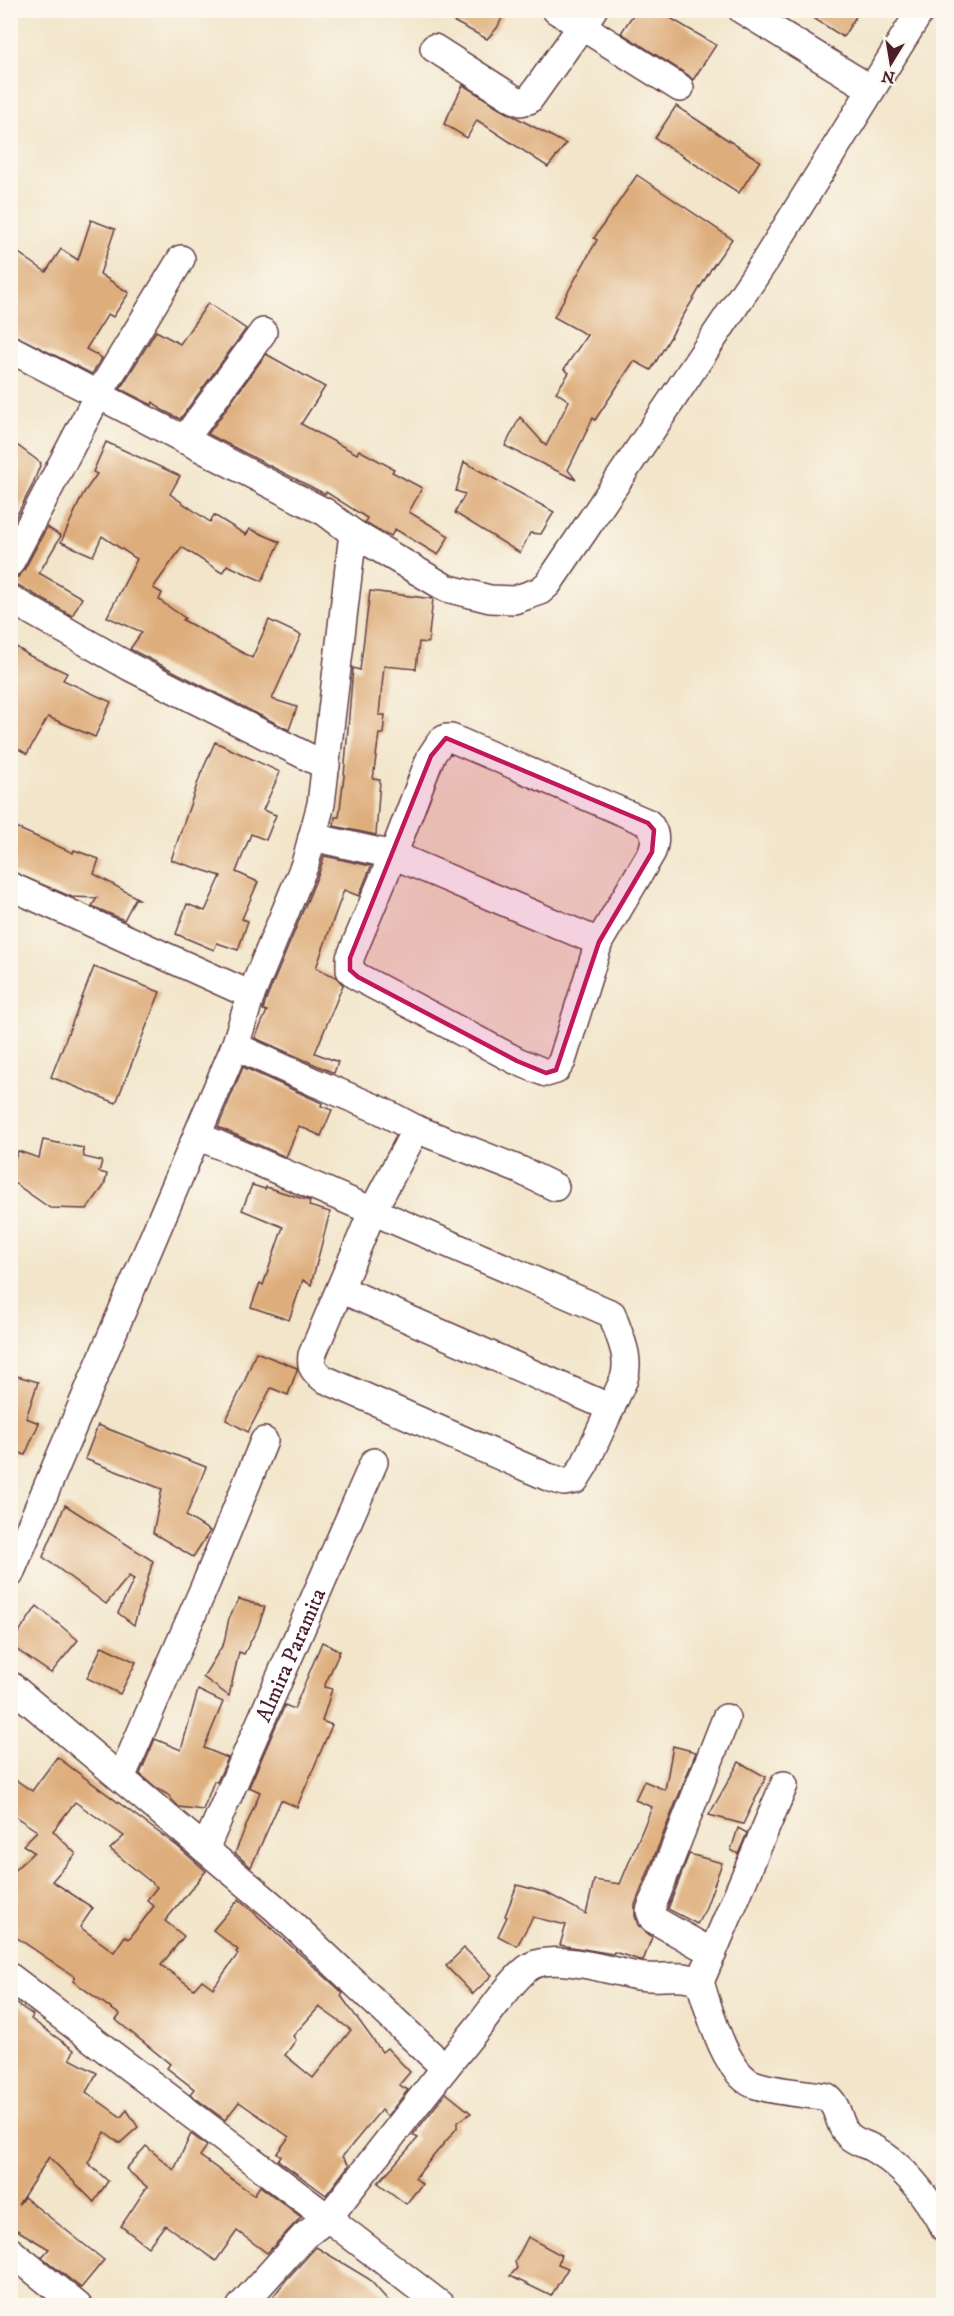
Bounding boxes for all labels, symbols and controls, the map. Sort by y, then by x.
north arrow [861,33,921,93]
text: N [880,66,897,88]
street label: Almira Paramita [250,1584,333,1726]

